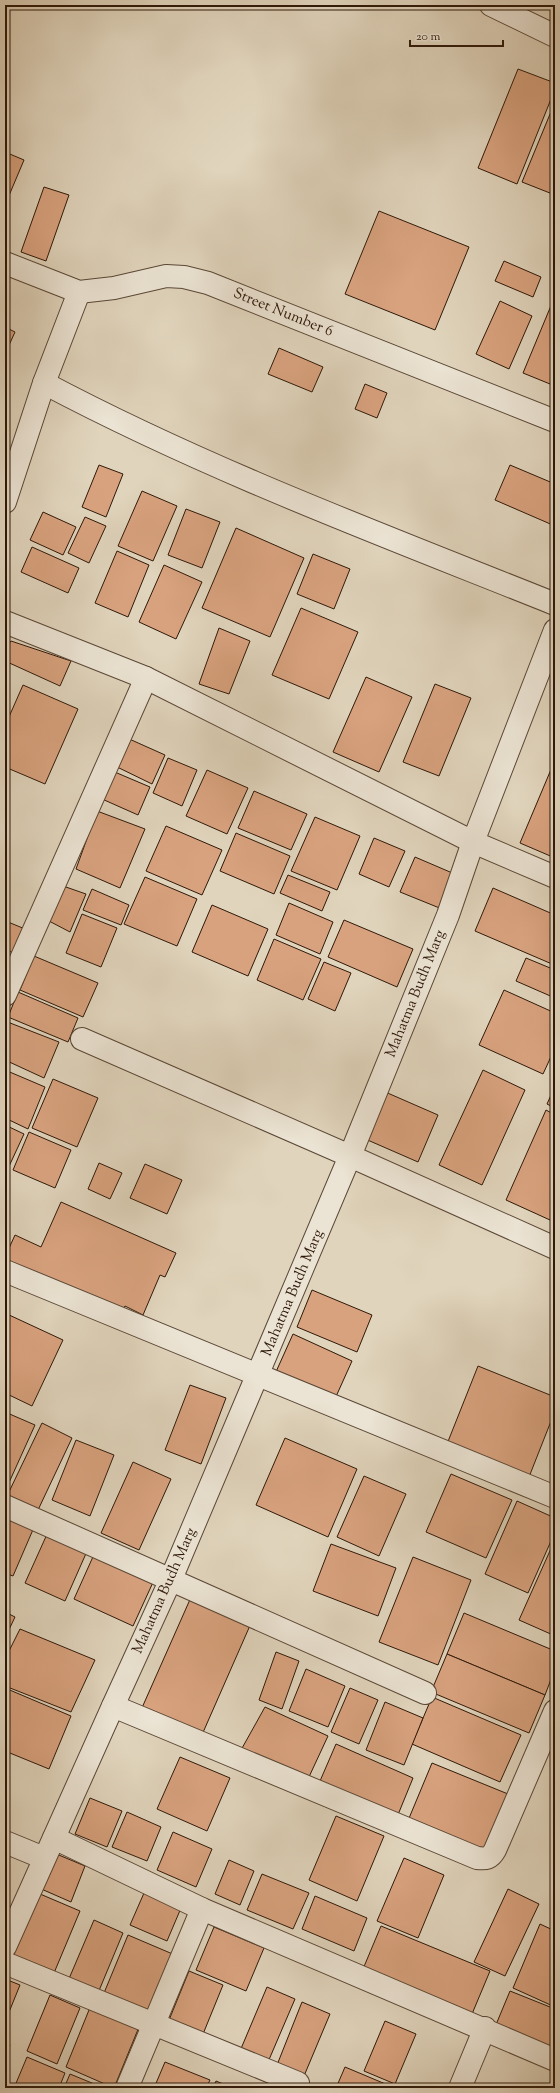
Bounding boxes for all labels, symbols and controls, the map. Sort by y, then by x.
scale bar [410,22,503,48]
text: 20 m [416,28,441,46]
street label: Street Number 6 [230,283,336,343]
street label: Mahatma Budh Marg [381,927,451,1061]
street label: Mahatma Budh Marg [257,1226,329,1360]
street label: Mahatma Budh Marg [128,1525,202,1657]

